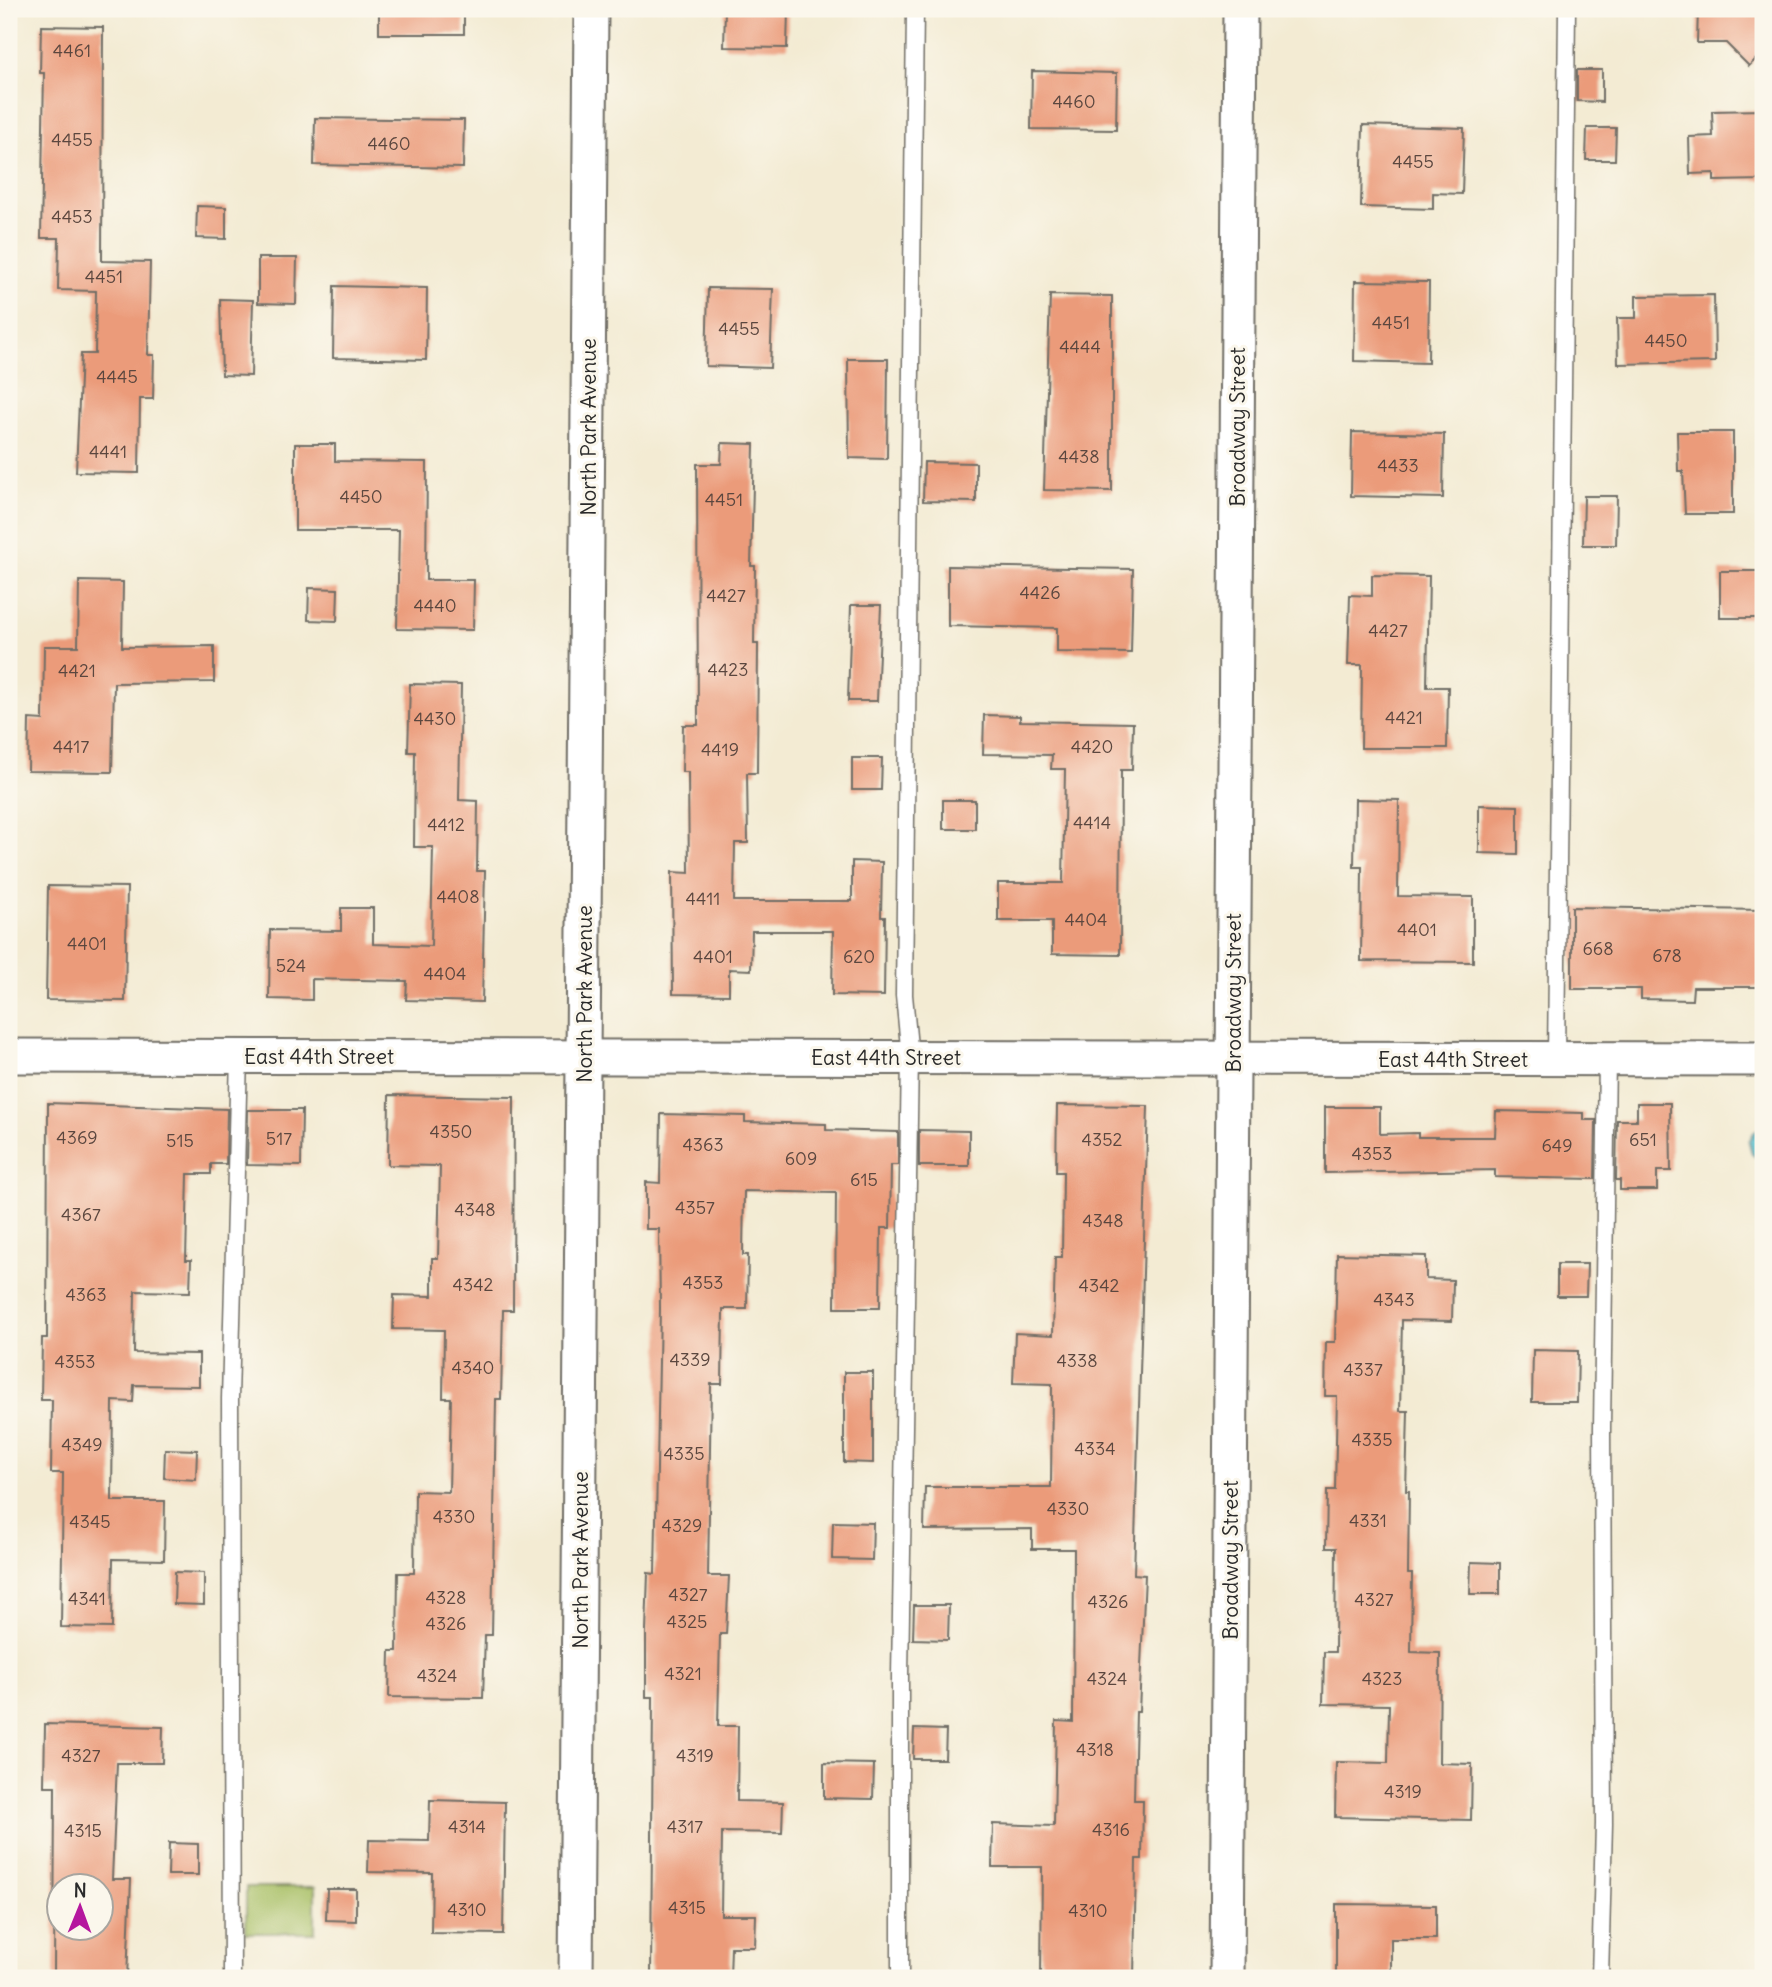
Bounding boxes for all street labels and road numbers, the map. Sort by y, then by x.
street label: North Park Avenue [575,338,602,516]
street label: Broadway Street [1224,347,1251,507]
street label: North Park Avenue [571,905,598,1083]
street label: Broadway Street [1220,913,1247,1073]
street label: East 44th Street [244,1043,394,1070]
street label: East 44th Street [811,1044,961,1071]
street label: East 44th Street [1378,1046,1528,1073]
street label: North Park Avenue [567,1471,594,1649]
street label: Broadway Street [1217,1480,1244,1640]

